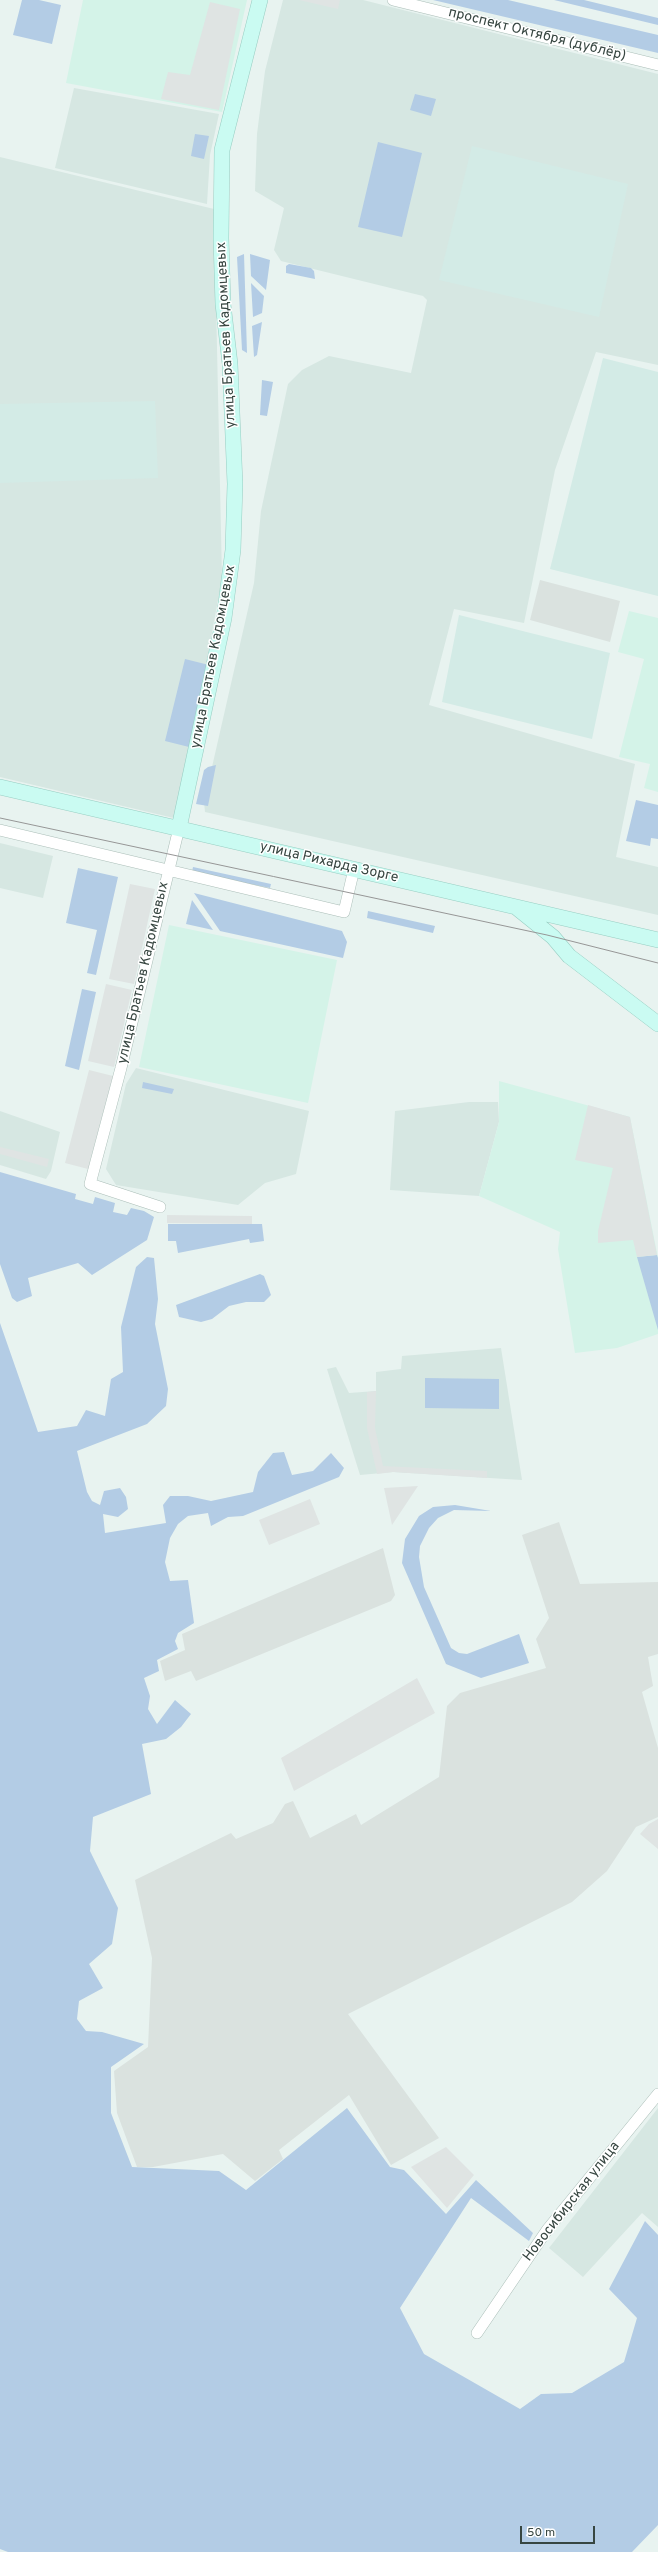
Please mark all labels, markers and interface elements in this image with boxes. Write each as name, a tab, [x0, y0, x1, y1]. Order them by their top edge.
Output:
street label: проспект Октября (дублёр)	[447, 5, 627, 65]
street label: улица Братьев Кадомцевых	[214, 241, 240, 429]
street label: улица Братьев Кадомцевых	[188, 564, 240, 750]
street label: улица Рихарда Зорге	[258, 839, 400, 887]
street label: улица Братьев Кадомцевых	[115, 880, 173, 1066]
street label: Новосибирская улица	[520, 2139, 624, 2265]
scale bar	[522, 2518, 597, 2544]
text: 50 m	[527, 2525, 555, 2541]

